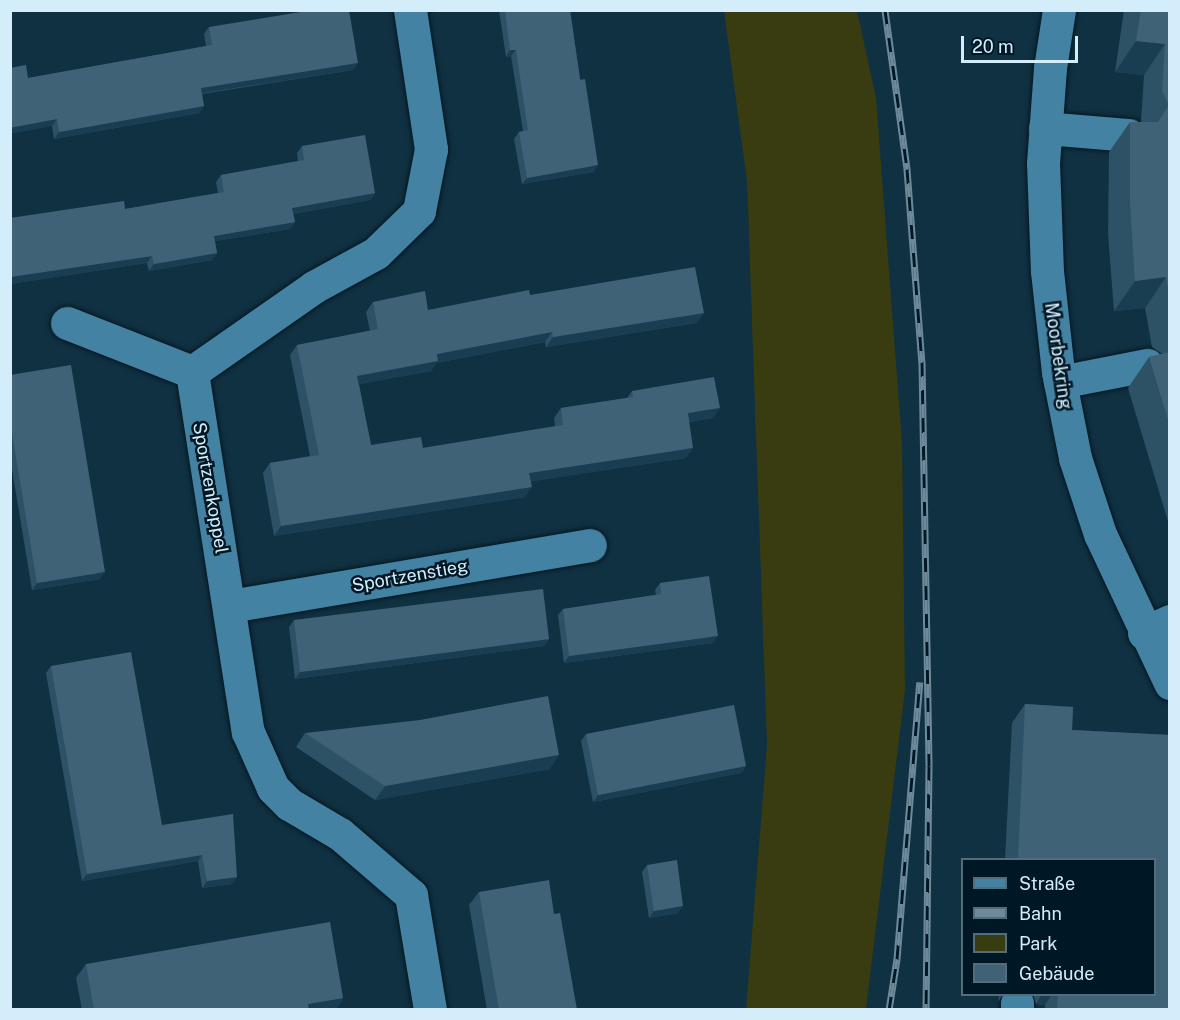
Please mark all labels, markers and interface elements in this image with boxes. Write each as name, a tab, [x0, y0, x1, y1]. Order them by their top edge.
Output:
scale bar	[964, 24, 1081, 62]
text: 20 m	[972, 36, 1014, 57]
street label: Moorbekring	[1040, 301, 1076, 411]
street label: Sportzenkoppel	[188, 421, 232, 555]
street label: Sportzenstieg	[350, 555, 470, 597]
legend	[961, 858, 1156, 996]
text: Straße	[1019, 873, 1075, 894]
text: Bahn	[1019, 903, 1062, 924]
text: Park	[1019, 933, 1057, 954]
text: Gebäude	[1019, 963, 1094, 984]

